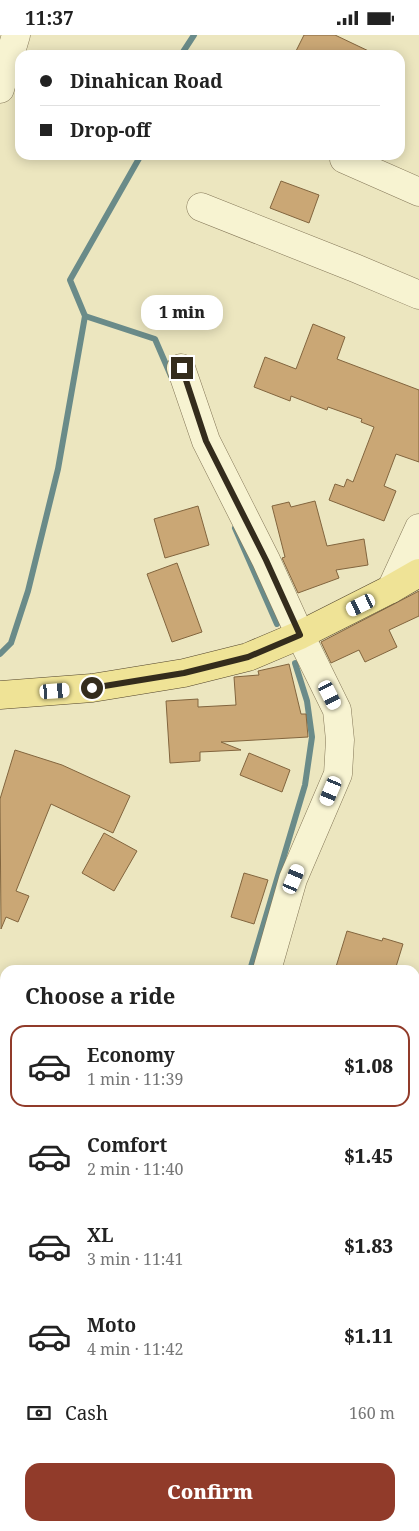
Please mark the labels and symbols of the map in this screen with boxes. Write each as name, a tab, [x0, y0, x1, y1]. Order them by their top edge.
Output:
callout: 1 min	[141, 295, 223, 331]
route end	[171, 357, 193, 379]
car	[344, 592, 377, 618]
route start	[81, 677, 103, 699]
car	[316, 678, 343, 712]
car	[39, 682, 70, 700]
car	[318, 774, 343, 808]
car	[281, 862, 306, 896]

